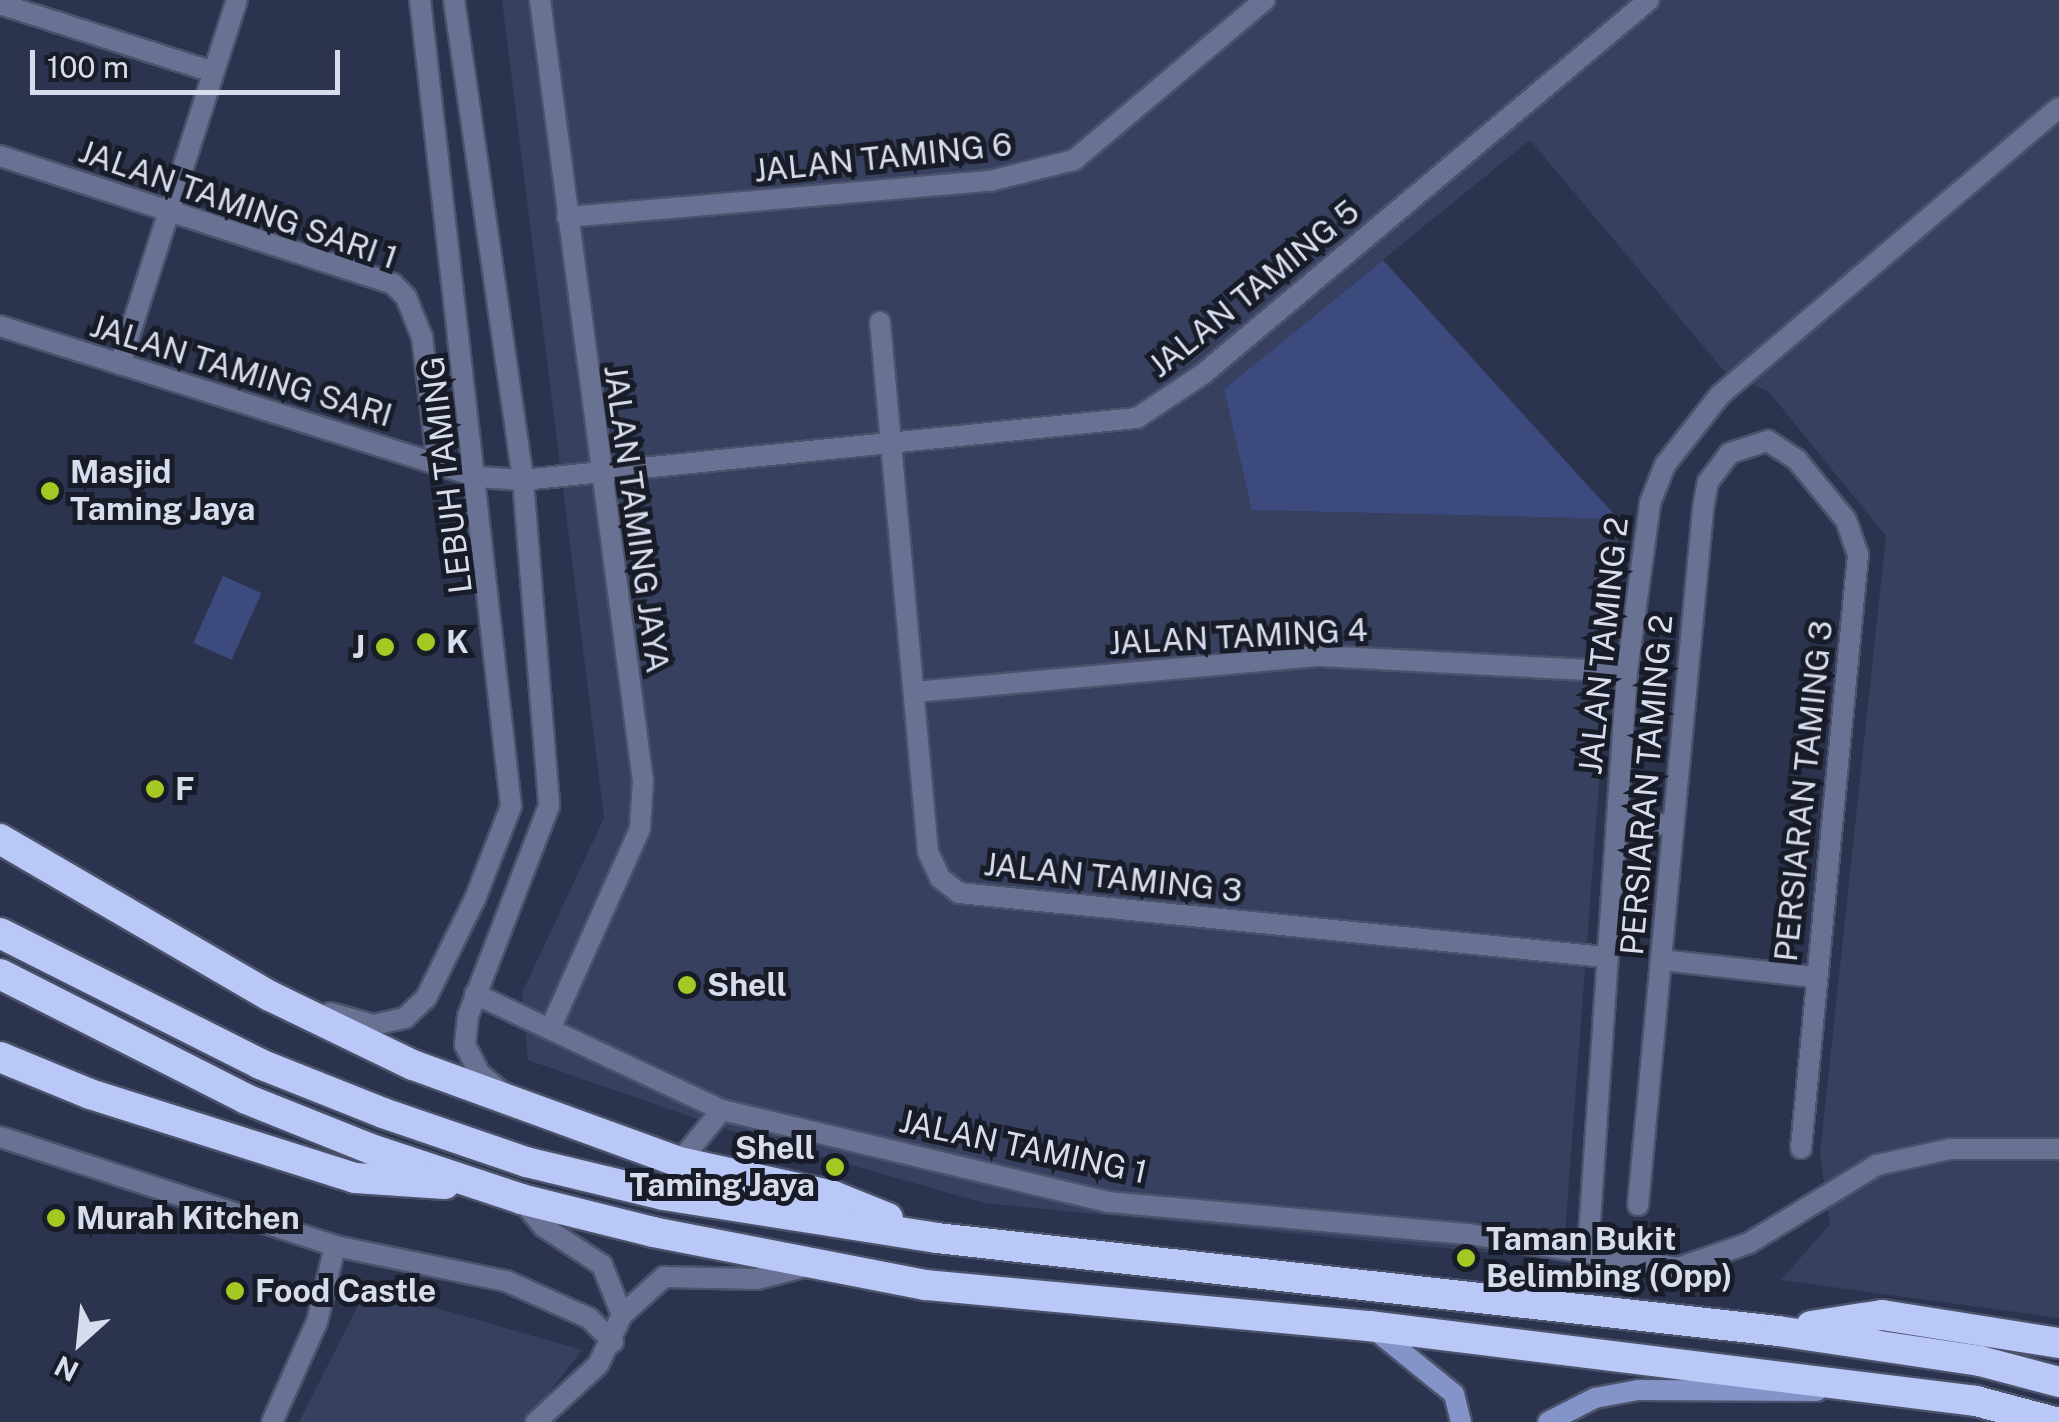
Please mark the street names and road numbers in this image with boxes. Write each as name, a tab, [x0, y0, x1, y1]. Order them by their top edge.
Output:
street label: JALAN TAMING 6	[752, 125, 1014, 191]
street label: JALAN TAMING SARI 1	[74, 132, 402, 278]
street label: JALAN TAMING 5	[1141, 192, 1367, 386]
street label: JALAN TAMING SARI	[85, 307, 397, 435]
street label: LEBUH TAMING	[413, 354, 481, 596]
street label: JALAN TAMING JAYA	[595, 363, 677, 675]
street label: JALAN TAMING 2	[1571, 516, 1637, 776]
street label: JALAN TAMING 4	[1107, 611, 1369, 663]
street label: PERSIARAN TAMING 2	[1613, 613, 1681, 957]
street label: PERSIARAN TAMING 3	[1767, 619, 1841, 963]
street label: JALAN TAMING 3	[982, 845, 1244, 911]
street label: JALAN TAMING 1	[896, 1102, 1150, 1192]

